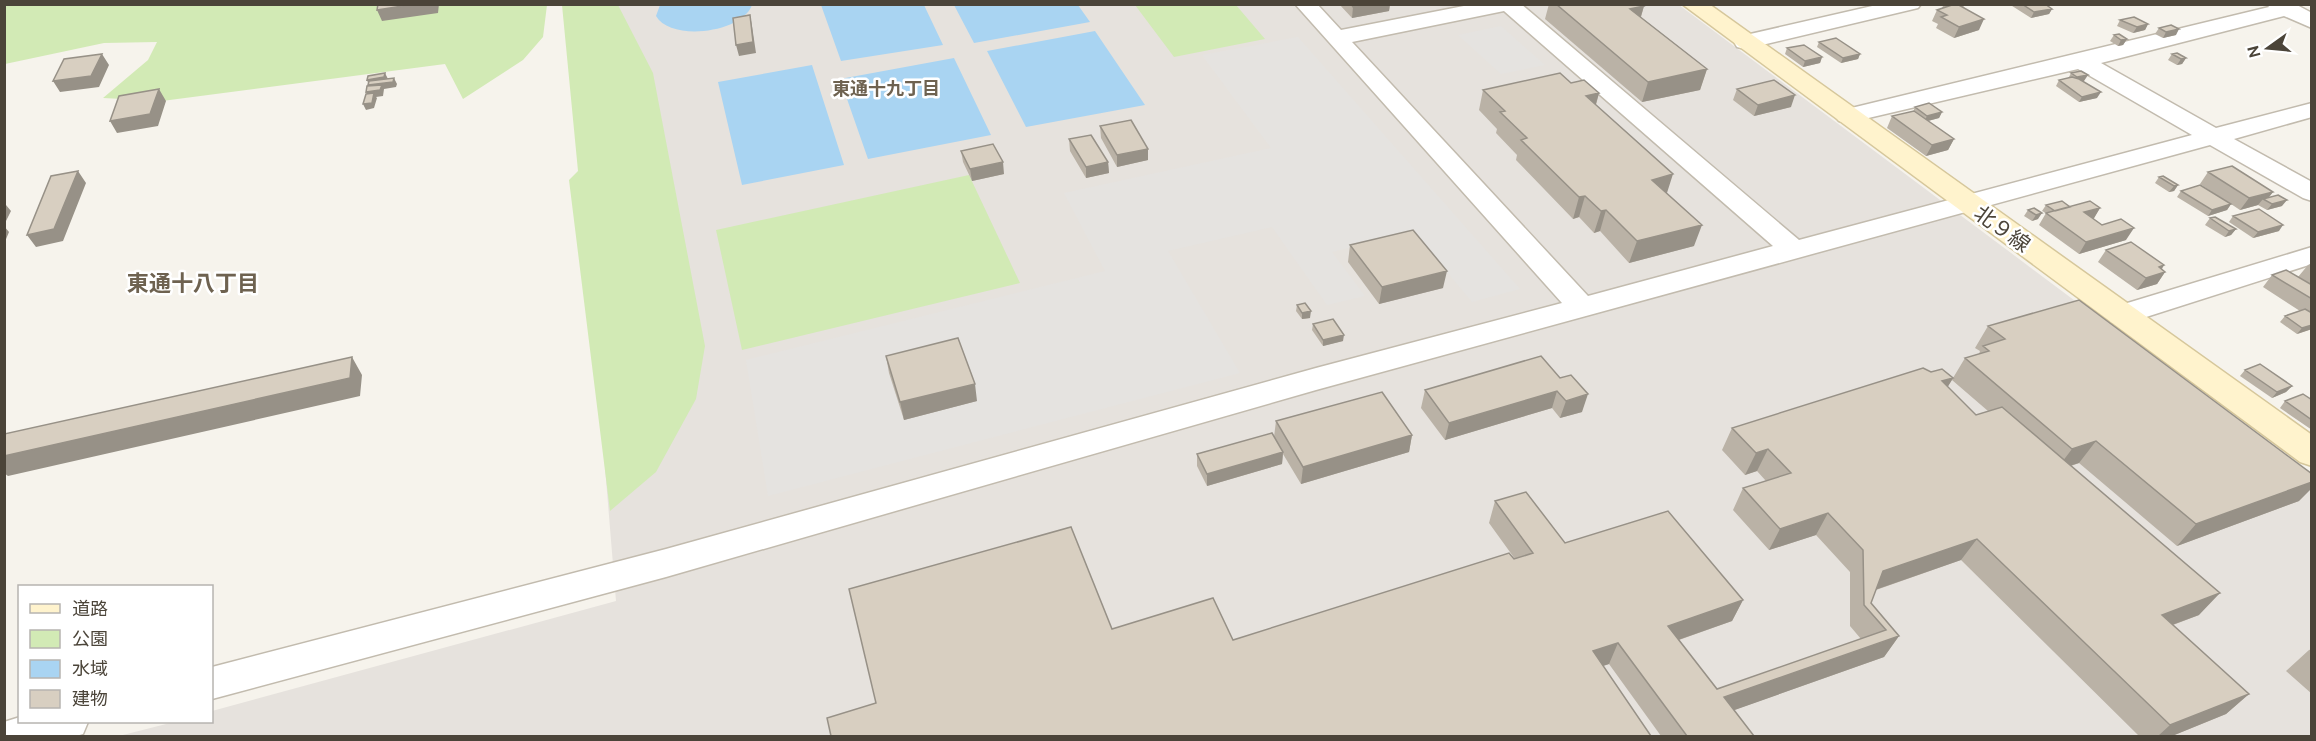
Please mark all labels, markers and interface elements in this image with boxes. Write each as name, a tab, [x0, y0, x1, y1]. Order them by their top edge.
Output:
north arrow	[2238, 18, 2298, 78]
text: N	[2243, 44, 2264, 60]
district label: 東通十九丁目	[832, 78, 940, 98]
street label: 北９線	[1970, 200, 2035, 256]
district label: 東通十八丁目	[127, 270, 259, 295]
legend	[18, 585, 213, 723]
text: 道路	[72, 598, 108, 618]
text: 公園	[72, 628, 108, 648]
text: 水域	[72, 658, 108, 678]
text: 建物	[72, 688, 108, 708]

